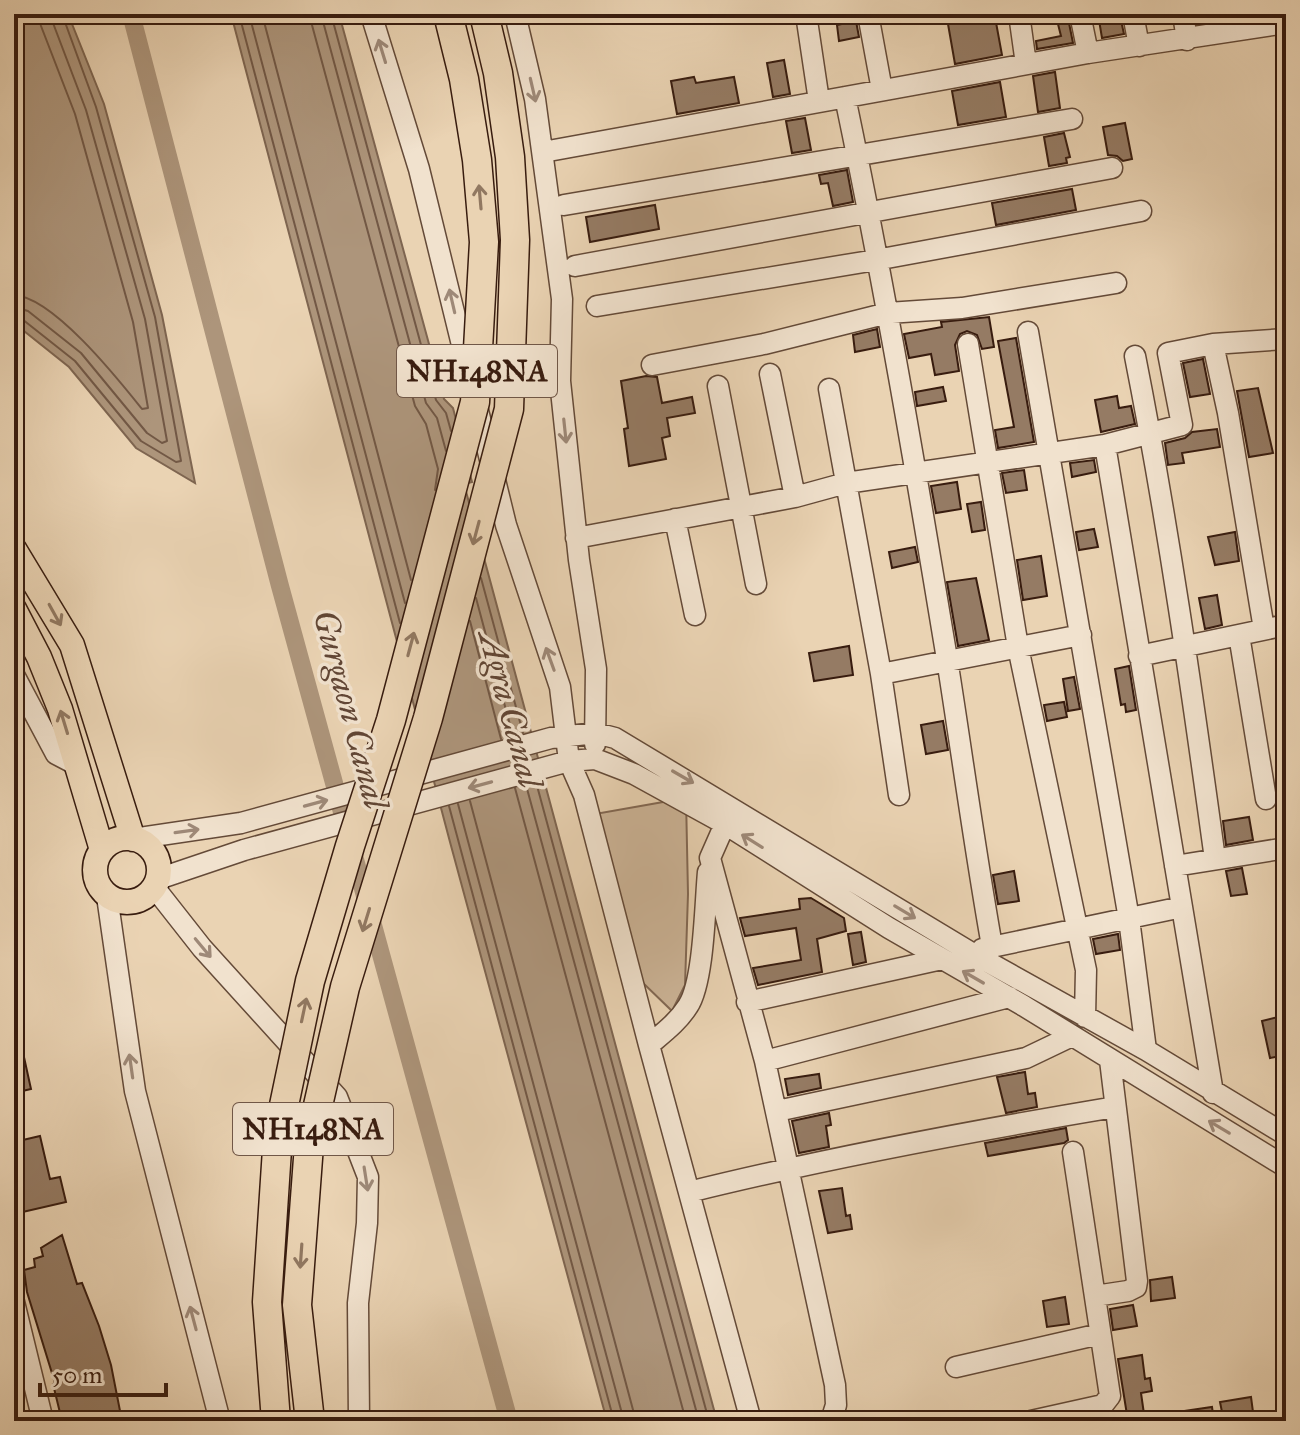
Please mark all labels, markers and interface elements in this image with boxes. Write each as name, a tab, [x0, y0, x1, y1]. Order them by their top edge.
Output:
one-way arrow	[374, 38, 389, 64]
one-way arrow	[526, 76, 541, 102]
one-way arrow	[472, 184, 487, 211]
one-way arrow	[444, 289, 459, 314]
road number: NH148NA	[397, 345, 557, 397]
one-way arrow	[557, 417, 572, 444]
one-way arrow	[468, 520, 483, 545]
one-way arrow	[47, 603, 63, 626]
water label: Gurgaon Canal	[304, 605, 397, 816]
water label: Agra Canal	[469, 624, 552, 795]
one-way arrow	[405, 632, 420, 658]
one-way arrow	[542, 647, 557, 672]
one-way arrow	[56, 709, 71, 735]
one-way arrow	[671, 769, 694, 785]
one-way arrow	[468, 778, 494, 793]
one-way arrow	[303, 795, 329, 810]
one-way arrow	[174, 823, 199, 838]
one-way arrow	[741, 832, 764, 848]
one-way arrow	[893, 904, 916, 920]
one-way arrow	[358, 906, 373, 932]
one-way arrow	[194, 937, 212, 958]
one-way arrow	[962, 969, 985, 985]
one-way arrow	[297, 998, 312, 1024]
one-way arrow	[123, 1054, 138, 1079]
road number: NH148NA	[233, 1103, 393, 1155]
one-way arrow	[1208, 1119, 1231, 1135]
one-way arrow	[359, 1166, 374, 1192]
one-way arrow	[293, 1242, 308, 1269]
one-way arrow	[185, 1306, 200, 1332]
scale bar	[40, 1347, 166, 1397]
text: 50 m	[52, 1360, 102, 1390]

